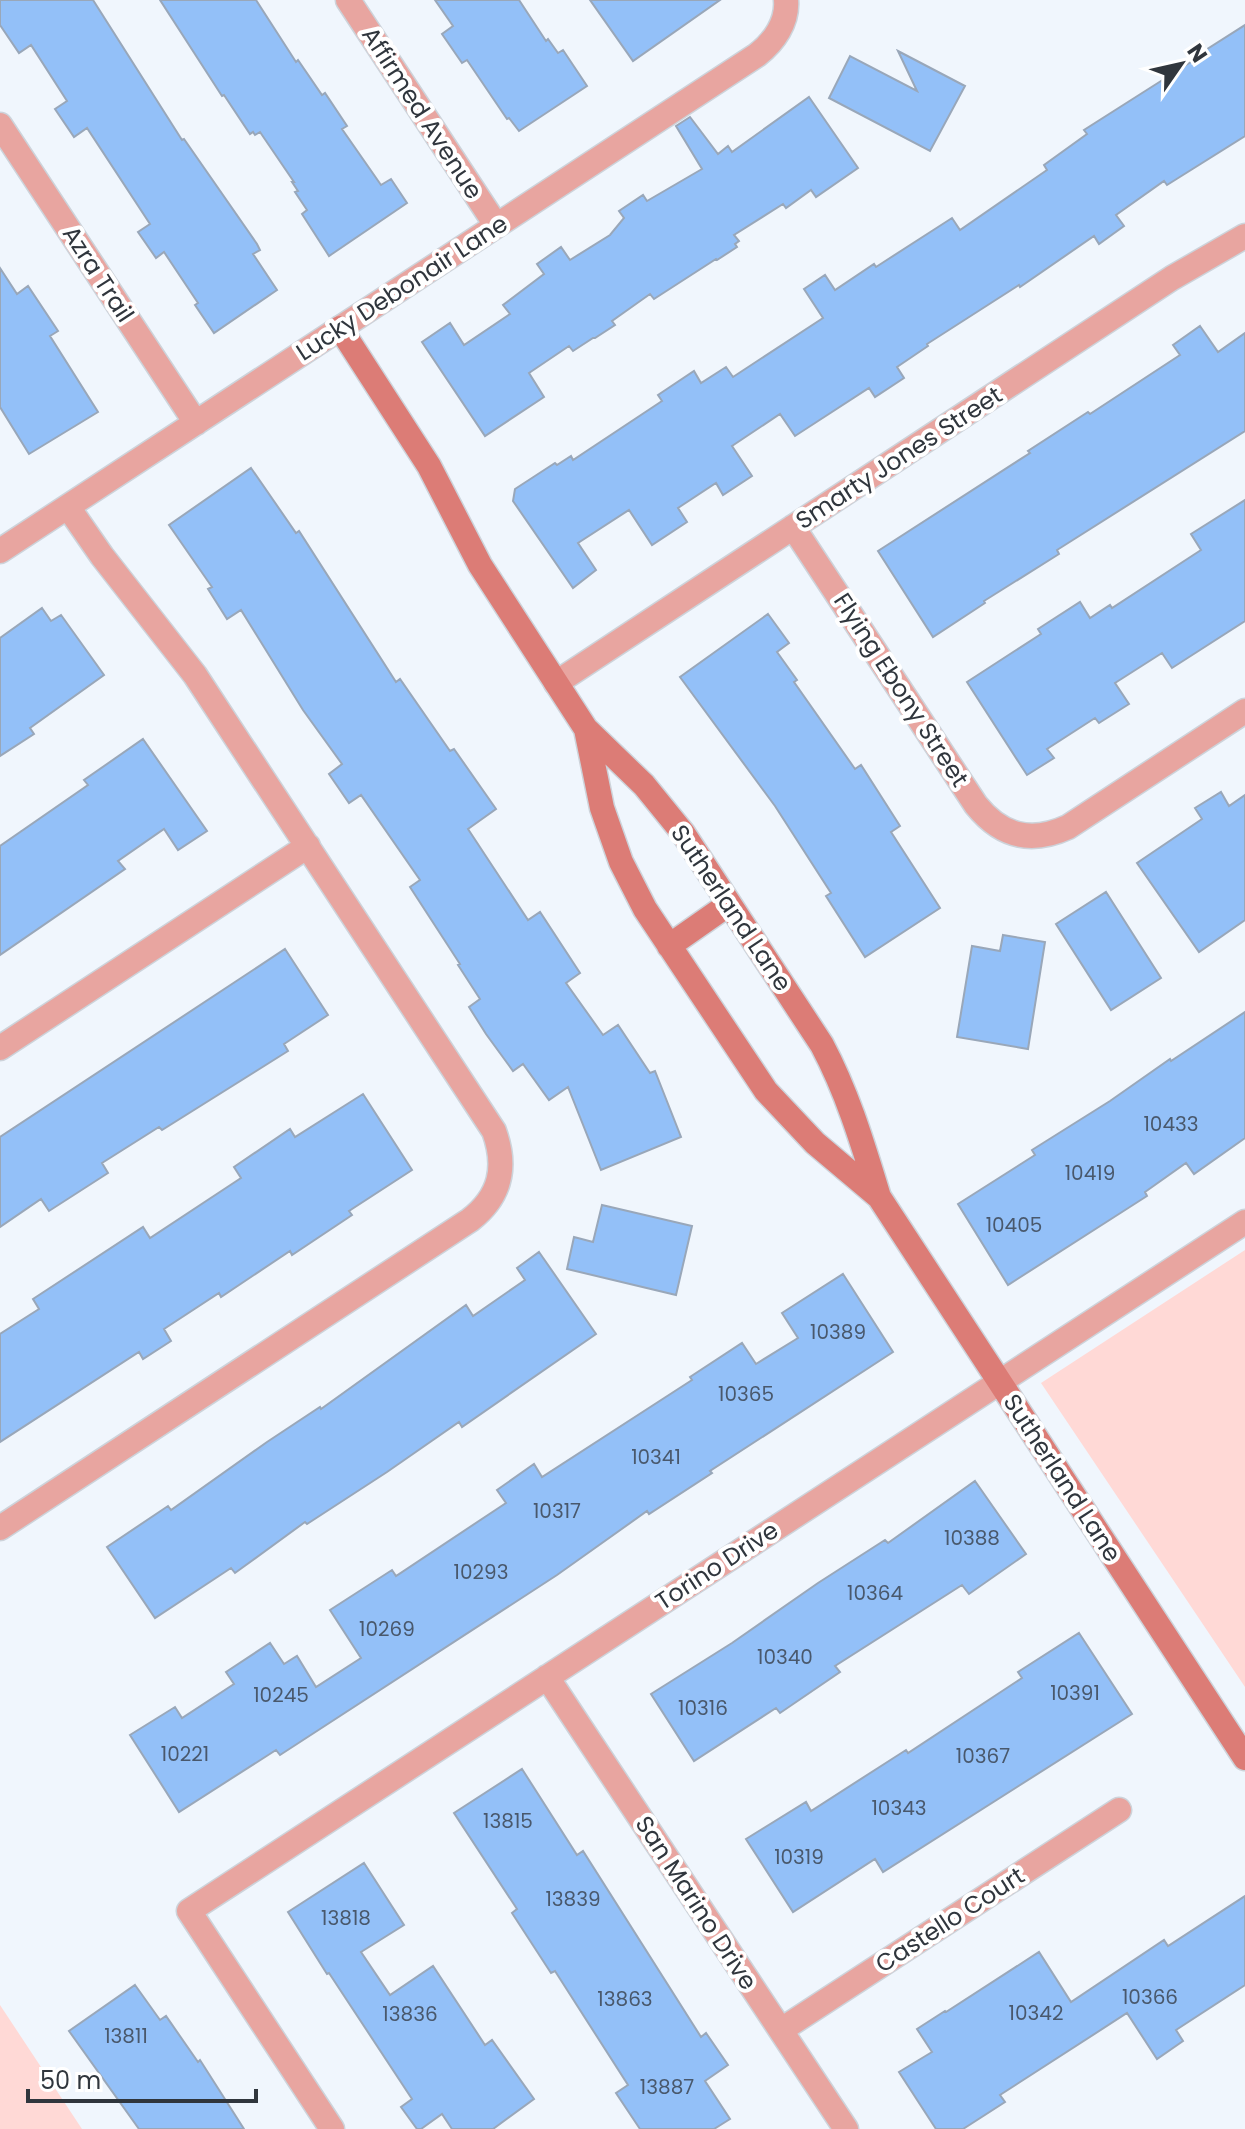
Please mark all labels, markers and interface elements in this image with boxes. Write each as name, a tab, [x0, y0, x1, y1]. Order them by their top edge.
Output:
street label: Affirmed Avenue	[354, 20, 491, 205]
north arrow	[1141, 24, 1221, 104]
text: N	[1180, 38, 1215, 69]
street label: Lucky Debonair Lane	[290, 207, 514, 368]
street label: Azra Trail	[55, 219, 142, 328]
street label: Smarty Jones Street	[789, 378, 1008, 537]
street label: Flying Ebony Street	[826, 586, 976, 793]
street label: Sutherland Lane	[663, 818, 799, 997]
house number: 10433	[1143, 1110, 1199, 1138]
house number: 10419	[1065, 1159, 1115, 1187]
house number: 10405	[986, 1211, 1042, 1239]
house number: 10389	[810, 1318, 866, 1346]
house number: 10365	[718, 1380, 774, 1408]
street label: Sutherland Lane	[996, 1387, 1129, 1568]
house number: 10341	[631, 1443, 681, 1471]
house number: 10317	[533, 1497, 581, 1525]
street label: Torino Drive	[649, 1513, 785, 1618]
house number: 10388	[944, 1524, 1000, 1552]
house number: 10293	[454, 1558, 508, 1586]
house number: 10364	[847, 1579, 903, 1607]
house number: 10269	[359, 1615, 415, 1643]
house number: 10340	[757, 1643, 813, 1671]
house number: 10391	[1050, 1679, 1100, 1707]
house number: 10245	[253, 1681, 309, 1709]
house number: 10316	[678, 1694, 728, 1722]
house number: 10221	[161, 1740, 209, 1768]
house number: 10367	[956, 1742, 1010, 1770]
house number: 10343	[871, 1794, 927, 1822]
house number: 13815	[483, 1807, 533, 1835]
street label: San Marino Drive	[628, 1809, 765, 1996]
house number: 10319	[774, 1843, 824, 1871]
street label: Castello Court	[869, 1859, 1031, 1980]
house number: 13839	[545, 1885, 601, 1913]
house number: 13818	[321, 1904, 371, 1932]
house number: 10366	[1122, 1983, 1178, 2011]
house number: 13863	[597, 1985, 653, 2013]
house number: 10342	[1009, 1999, 1063, 2027]
house number: 13836	[382, 2000, 438, 2028]
house number: 13811	[104, 2022, 148, 2050]
scale bar	[28, 2053, 256, 2103]
text: 50 m	[40, 2064, 101, 2097]
house number: 13887	[640, 2073, 694, 2101]

